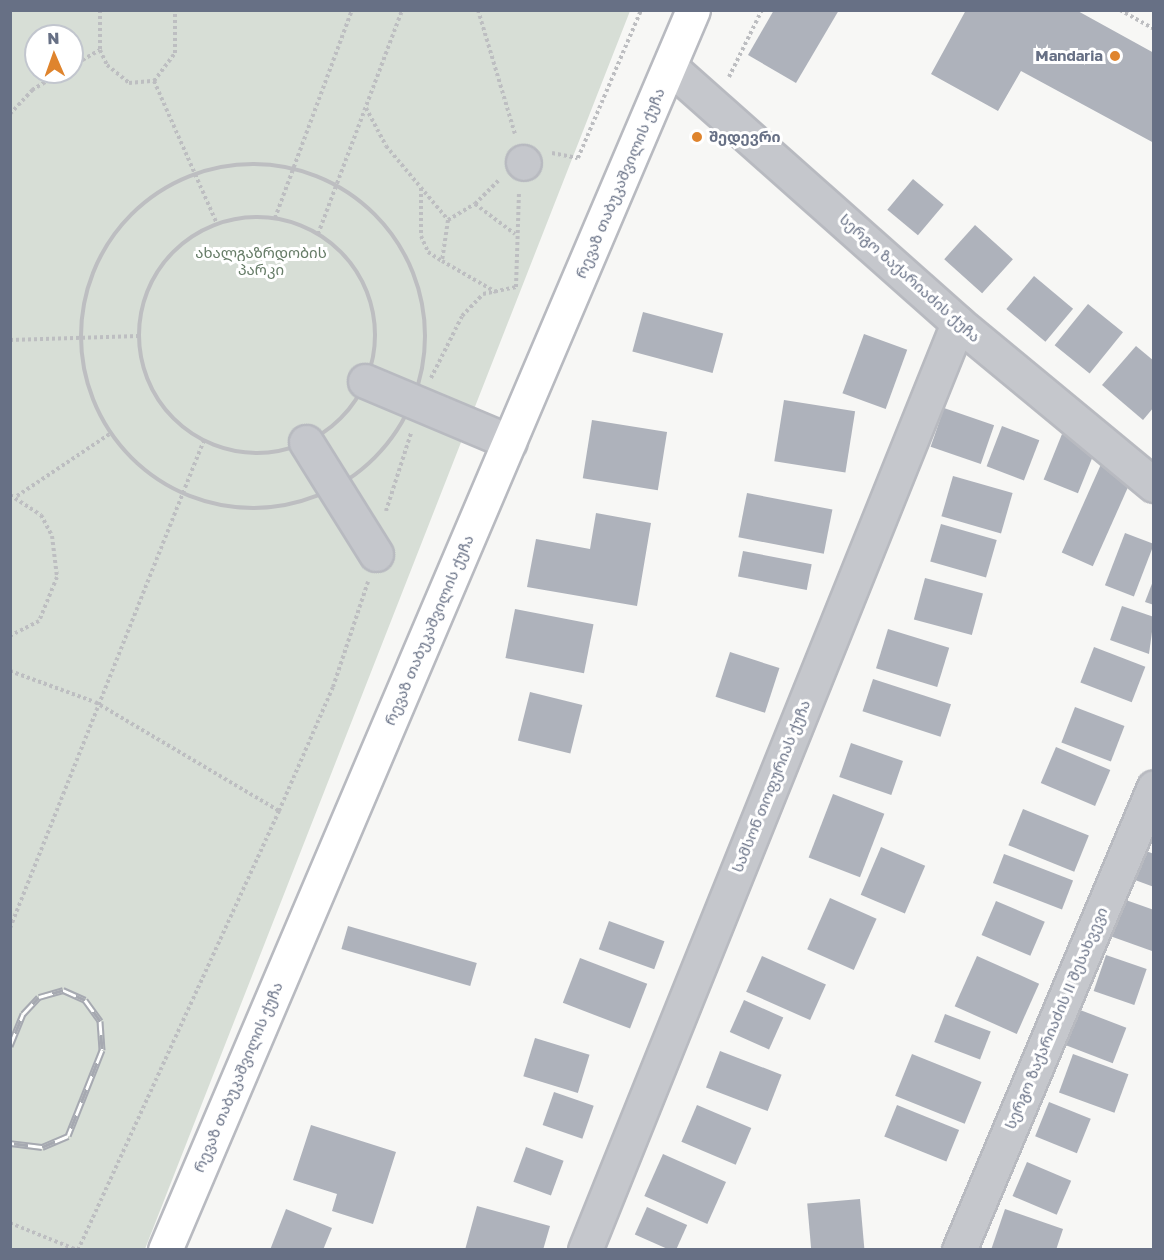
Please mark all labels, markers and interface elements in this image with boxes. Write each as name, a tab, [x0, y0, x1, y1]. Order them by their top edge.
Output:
north arrow	[24, 24, 84, 84]
text: N	[47, 28, 60, 48]
place label: Mandaria	[1035, 47, 1103, 65]
marker: Mandaria	[1108, 49, 1122, 63]
street label: რევაზ თაბუკაშვილის ქუჩა	[572, 85, 668, 281]
place label: შედევრი	[709, 128, 781, 146]
marker: შედევრი	[690, 130, 704, 144]
street label: სერგო ზაქარიაძის ქუჩა	[836, 210, 984, 346]
park label: ახალგაზრდობის პარკი	[195, 243, 327, 278]
street label: რევაზ თაბუკაშვილის ქუჩა	[381, 532, 477, 728]
street label: სამსონ თოფურიას ქუჩა	[728, 697, 814, 875]
street label: სერგო ზაქარიაძის II შესახვევი	[1001, 904, 1111, 1132]
street label: რევაზ თაბუკაშვილის ქუჩა	[190, 979, 286, 1175]

